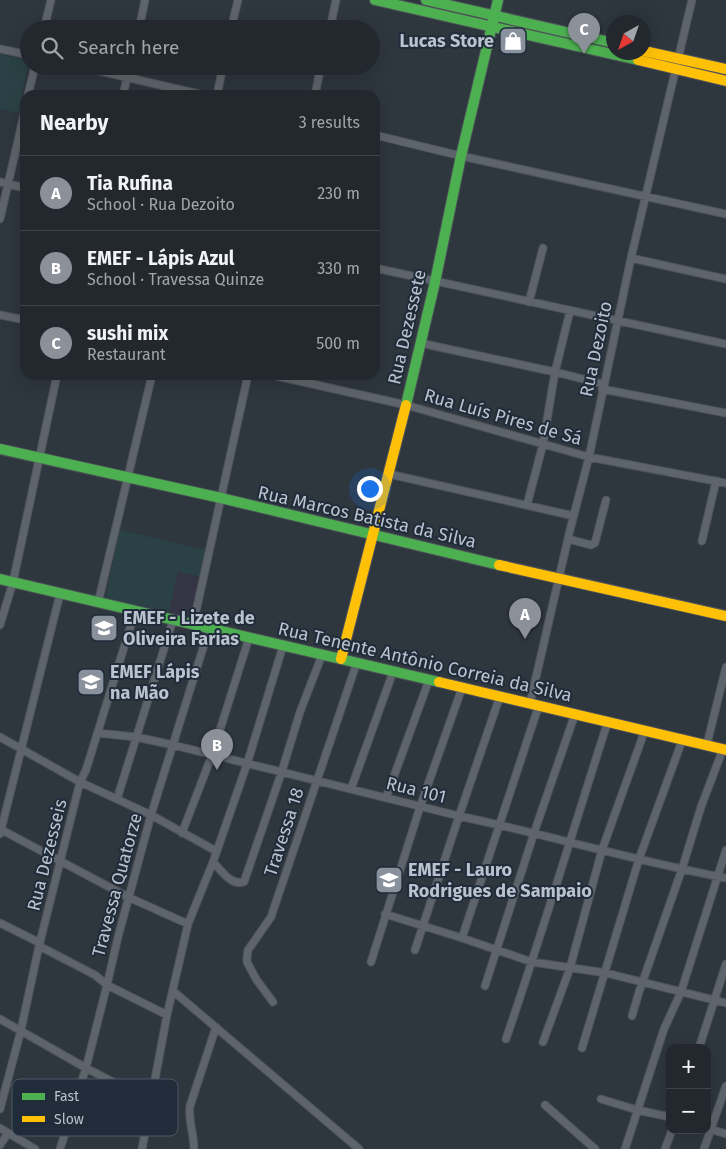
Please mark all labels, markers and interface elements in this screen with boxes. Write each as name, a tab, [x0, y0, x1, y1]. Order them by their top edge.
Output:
pin: C	[568, 13, 600, 54]
north arrow	[606, 15, 651, 60]
search box	[20, 20, 380, 75]
shop icon: Lucas Store	[498, 26, 528, 56]
place label: Lucas Store	[400, 30, 494, 52]
icon: search	[38, 34, 66, 62]
text: Search here	[78, 36, 179, 59]
text: Nearby	[40, 110, 108, 136]
text: 3 results	[299, 113, 360, 132]
text: Tia Rufina	[87, 172, 173, 195]
text: A	[51, 184, 61, 203]
text: 230 m	[317, 184, 360, 203]
text: School · Rua Dezoito	[87, 195, 235, 214]
text: EMEF - Lápis Azul	[87, 247, 235, 270]
text: B	[51, 259, 61, 278]
text: 330 m	[317, 259, 360, 278]
street label: Rua Dezessete	[383, 267, 431, 387]
text: School · Travessa Quinze	[87, 270, 264, 289]
street label: Rua Dezoito	[575, 299, 617, 399]
text: sushi mix	[87, 322, 168, 345]
text: C	[51, 334, 61, 353]
text: 500 m	[316, 334, 360, 353]
text: Restaurant	[87, 345, 166, 364]
street label: Rua Luís Pires de Sá	[422, 384, 584, 450]
your location	[357, 476, 383, 502]
street label: Rua Marcos Batista da Silva	[256, 481, 478, 553]
pin: A	[509, 598, 541, 639]
place label: EMEF - Lizete de Oliveira Farias	[123, 607, 255, 650]
school or university icon: EMEF - Lizete de Oliveira Farias	[89, 613, 119, 643]
street label: Rua Tenente Antônio Correia da Silva	[276, 617, 574, 707]
place label: EMEF Lápis na Mão	[110, 661, 200, 704]
school or university icon: EMEF Lápis na Mão	[76, 667, 106, 697]
pin: B	[201, 729, 233, 770]
street label: Rua 101	[384, 772, 448, 808]
street label: Travessa 18	[259, 785, 309, 879]
street label: Rua Dezesseis	[22, 797, 72, 913]
street label: Travessa Quatorze	[87, 811, 147, 959]
place label: EMEF - Lauro Rodrigues de Sampaio	[408, 859, 592, 902]
school or university icon: EMEF - Lauro Rodrigues de Sampaio	[374, 865, 404, 895]
map controls	[666, 1044, 711, 1134]
button: +	[666, 1044, 711, 1089]
legend	[12, 1079, 178, 1136]
text: Fast	[54, 1088, 80, 1105]
button: −	[666, 1089, 711, 1134]
text: Slow	[54, 1111, 84, 1128]

